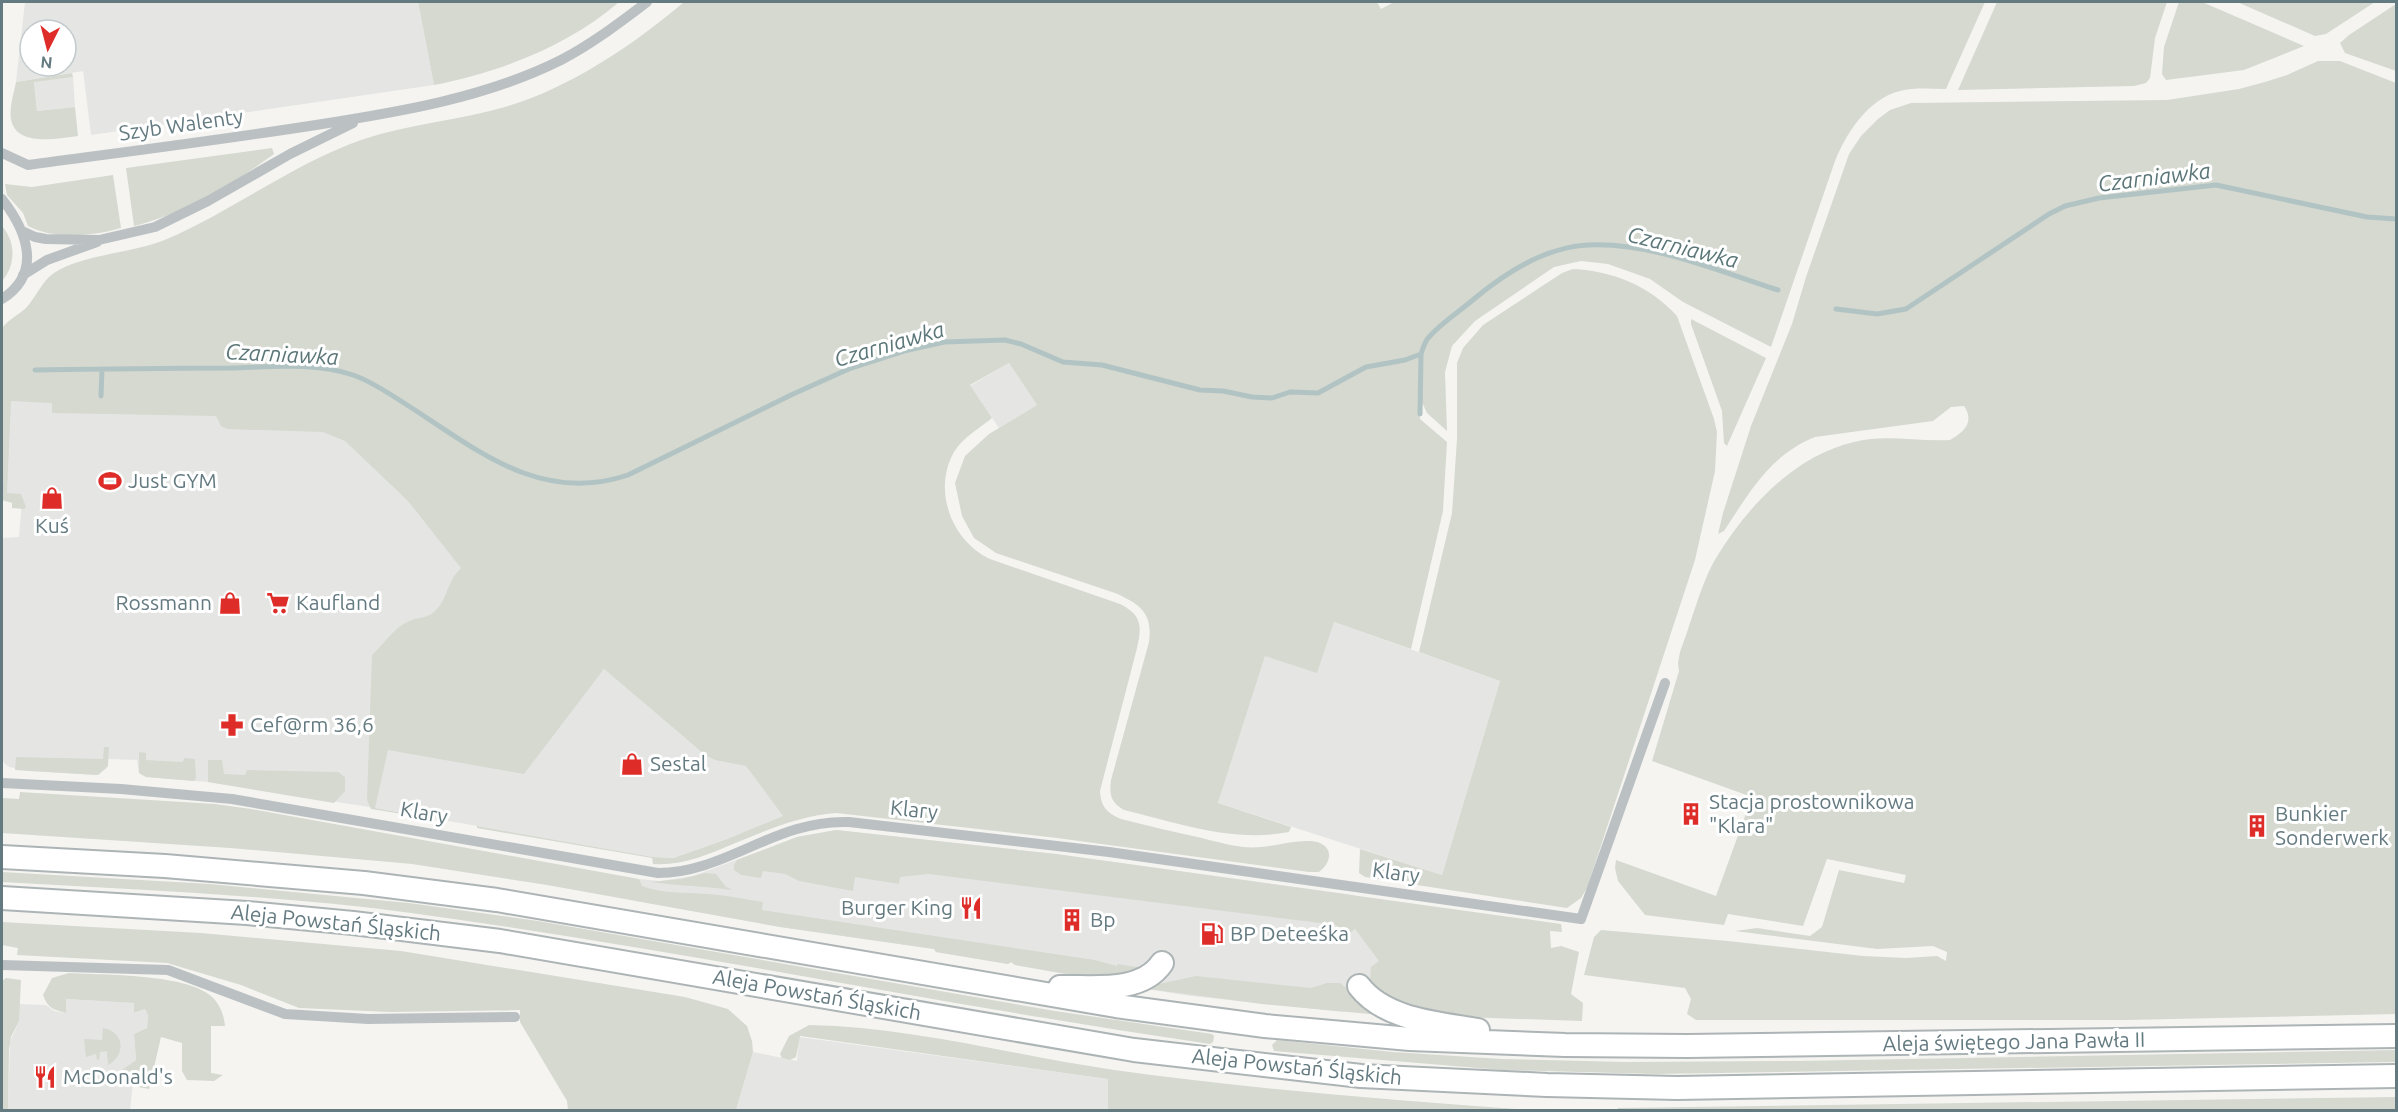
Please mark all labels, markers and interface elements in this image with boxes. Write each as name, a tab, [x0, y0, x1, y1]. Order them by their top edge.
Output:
north arrow	[18, 18, 78, 78]
text: N	[40, 53, 53, 72]
street label: Szyb Walenty	[117, 103, 245, 145]
water label: Czarniawka	[2096, 157, 2212, 196]
water label: Czarniawka	[1625, 221, 1741, 272]
water label: Czarniawka	[831, 316, 947, 371]
water label: Czarniawka	[225, 338, 339, 369]
sports icon: Just GYM	[97, 468, 123, 494]
place label: Just GYM	[128, 468, 217, 492]
shop icon: Kuś	[39, 485, 65, 511]
place label: Kuś	[35, 513, 69, 537]
place label: Rossmann	[116, 590, 212, 614]
shop icon: Rossmann	[217, 590, 243, 616]
supermarket icon: Kaufland	[265, 590, 291, 616]
place label: Kaufland	[296, 590, 380, 614]
pharmacy icon: Cef@rm 36,6	[219, 712, 245, 738]
place label: Cef@rm 36,6	[250, 712, 374, 736]
shop icon: Sestal	[619, 751, 645, 777]
place label: Sestal	[650, 751, 706, 775]
place label: Stacja prostownikowa "Klara"	[1709, 789, 1914, 837]
street label: Klary	[889, 795, 939, 823]
street label: Klary	[399, 796, 450, 828]
building icon: Stacja prostownikowa "Klara"	[1678, 801, 1704, 827]
place label: Bunkier Sonderwerk	[2275, 801, 2389, 849]
building icon: Bunkier Sonderwerk	[2244, 813, 2270, 839]
street label: Klary	[1371, 857, 1421, 887]
place label: Burger King	[841, 895, 953, 919]
restaurant icon: Burger King	[958, 895, 984, 921]
street label: Aleja Powstań Śląskich	[230, 899, 442, 945]
building icon: Bp	[1059, 907, 1085, 933]
place label: Bp	[1090, 907, 1116, 931]
fuel station icon: BP Deteeśka	[1199, 921, 1225, 947]
place label: BP Deteeśka	[1230, 921, 1349, 945]
street label: Aleja Powstań Śląskich	[711, 964, 923, 1024]
street label: Aleja świętego Jana Pawła II	[1882, 1027, 2146, 1055]
street label: Aleja Powstań Śląskich	[1191, 1043, 1403, 1089]
restaurant icon: McDonald's	[32, 1064, 58, 1090]
place label: McDonald's	[63, 1064, 173, 1088]

